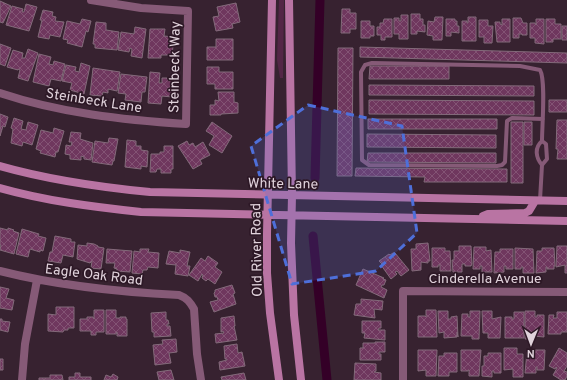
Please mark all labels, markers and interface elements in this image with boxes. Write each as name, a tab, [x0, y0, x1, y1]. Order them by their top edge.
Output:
street label: Steinbeck Way	[166, 21, 185, 113]
street label: Steinbeck Lane	[45, 86, 143, 117]
street label: White Lane	[248, 175, 318, 194]
street label: Old River Road	[248, 203, 267, 297]
street label: Eagle Oak Road	[44, 261, 144, 290]
street label: Cinderella Avenue	[428, 271, 542, 288]
north arrow	[511, 324, 551, 364]
text: N	[527, 346, 535, 360]

